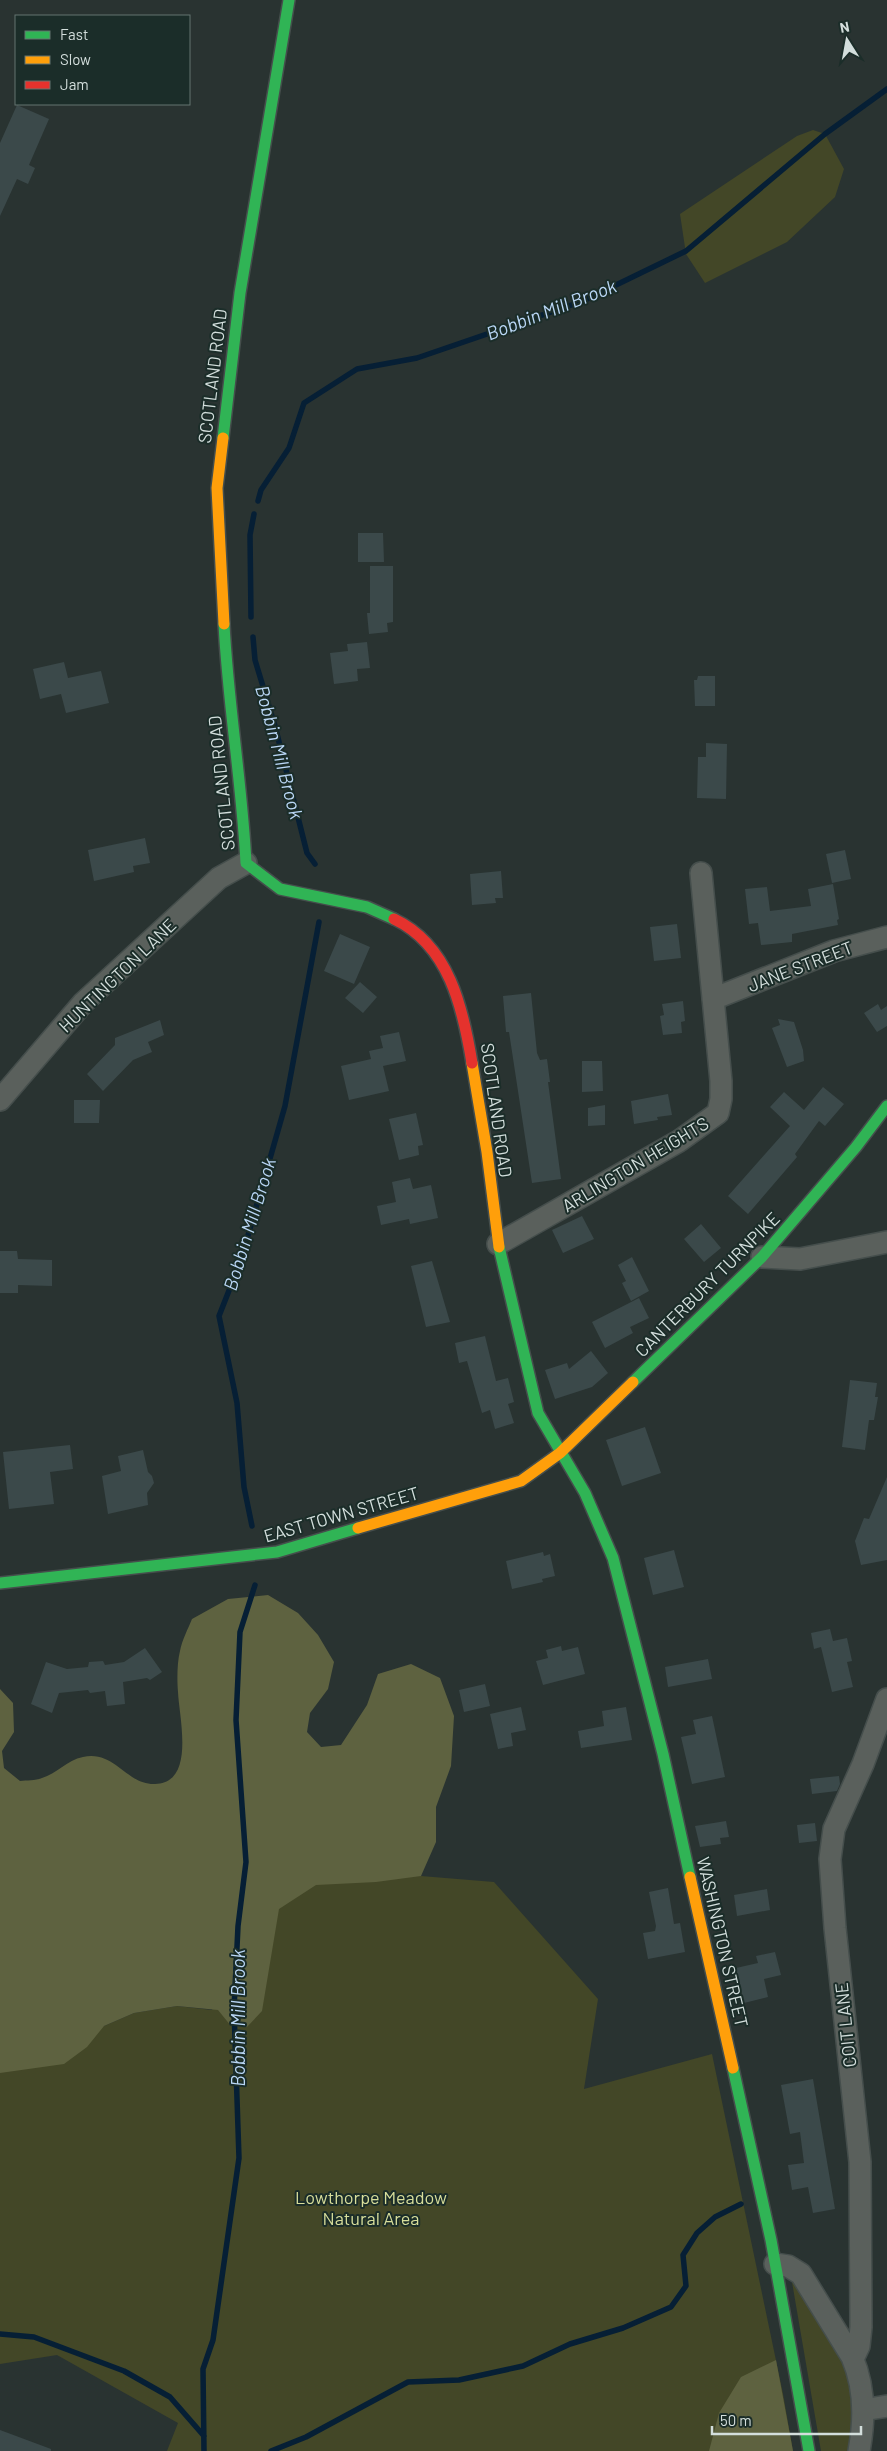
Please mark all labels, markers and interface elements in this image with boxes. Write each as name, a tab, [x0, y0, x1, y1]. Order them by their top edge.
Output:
legend	[15, 15, 190, 105]
north arrow	[822, 15, 872, 65]
text: N	[838, 18, 851, 36]
text: Fast	[60, 25, 88, 43]
text: Slow	[60, 50, 91, 68]
text: Jam	[60, 75, 89, 93]
water label: Bobbin Mill Brook	[483, 273, 620, 344]
street label: SCOTLAND ROAD	[193, 307, 231, 445]
water label: Bobbin Mill Brook	[251, 683, 309, 822]
street label: SCOTLAND ROAD	[203, 714, 239, 852]
street label: HUNTINGTON LANE	[54, 913, 180, 1037]
street label: JANE STREET	[744, 936, 856, 996]
street label: SCOTLAND ROAD	[477, 1041, 517, 1179]
street label: ARLINGTON HEIGHTS	[558, 1112, 712, 1216]
water label: Bobbin Mill Brook	[218, 1154, 280, 1293]
street label: CANTERBURY TURNPIKE	[630, 1207, 784, 1361]
street label: EAST TOWN STREET	[261, 1481, 421, 1547]
street label: WASHINGTON STREET	[693, 1855, 753, 2029]
water label: Bobbin Mill Brook	[226, 1948, 249, 2087]
street label: COIT LANE	[830, 1981, 860, 2069]
park label: Lowthorpe Meadow Natural Area	[295, 2186, 447, 2229]
scale bar	[712, 2404, 861, 2436]
text: 50 m	[720, 2411, 752, 2429]

